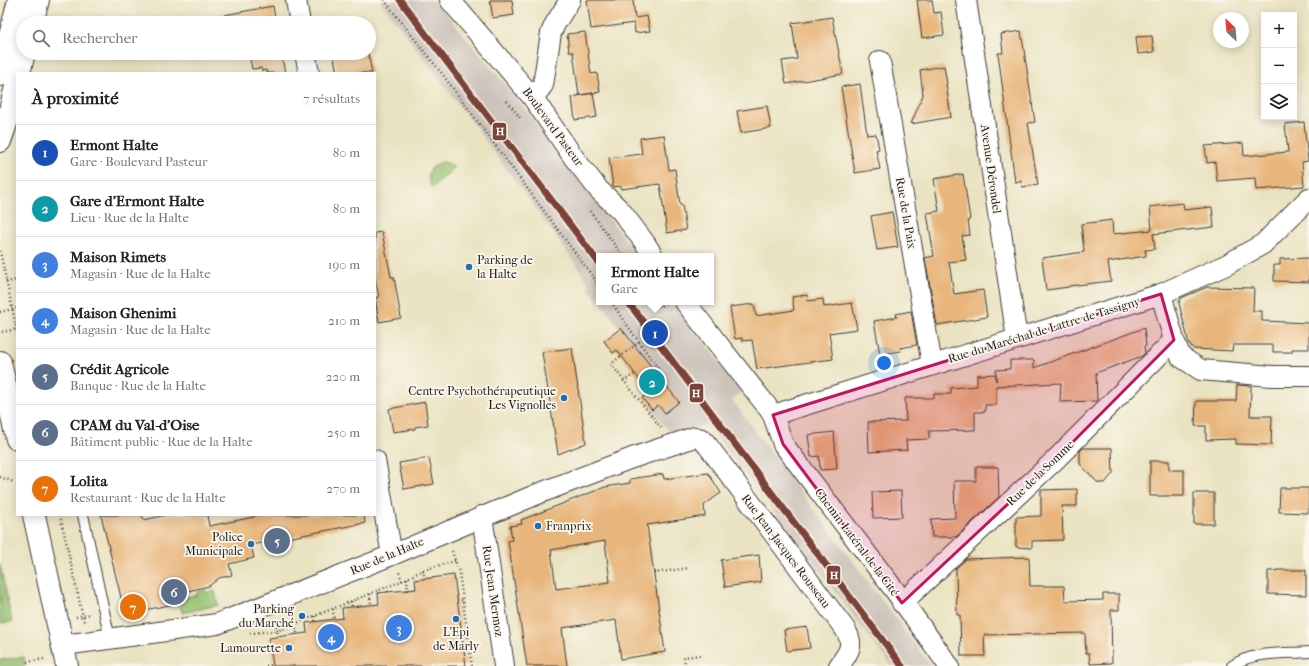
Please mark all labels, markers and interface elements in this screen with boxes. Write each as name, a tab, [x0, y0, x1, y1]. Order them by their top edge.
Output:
north arrow	[1213, 12, 1249, 48]
map controls	[1261, 12, 1297, 120]
button: +	[1261, 12, 1297, 48]
search box	[16, 16, 376, 60]
icon: search	[30, 27, 52, 49]
text: Rechercher	[62, 29, 137, 47]
button: −	[1261, 48, 1297, 84]
button: layers	[1261, 84, 1297, 120]
street label: Boulevard Pasteur	[520, 85, 587, 170]
text: À proximité	[32, 88, 119, 108]
text: 7 résultats	[303, 91, 360, 106]
line badge: H	[492, 122, 507, 141]
street label: Avenue Dérondel	[978, 122, 1004, 215]
text: H	[496, 125, 505, 138]
text: Ermont Halte	[70, 136, 158, 154]
text: 1	[43, 145, 47, 160]
text: 80 m	[333, 145, 360, 160]
text: Gare · Boulevard Pasteur	[70, 154, 207, 169]
street label: Rue de la Paix	[893, 176, 919, 251]
text: Gare d'Ermont Halte	[70, 192, 204, 210]
text: 2	[42, 201, 48, 216]
text: 80 m	[333, 201, 360, 216]
text: Lieu · Rue de la Halte	[70, 210, 189, 225]
text: Maison Rimets	[70, 248, 166, 266]
place label: Parking de la Halte	[476, 253, 533, 281]
popup	[596, 253, 714, 305]
text: 3	[42, 257, 48, 272]
text: 190 m	[328, 257, 360, 272]
marker: Parking de la Halte	[464, 262, 474, 272]
text: Ermont Halte	[611, 263, 699, 281]
text: Magasin · Rue de la Halte	[70, 266, 211, 281]
text: Gare	[611, 281, 638, 296]
street label: Rue du Maréchal de Lattre de Tassigny	[946, 294, 1142, 366]
text: Maison Ghenimi	[70, 304, 177, 322]
text: 4	[41, 313, 49, 328]
text: 210 m	[328, 313, 360, 328]
pin: 1	[642, 318, 668, 348]
text: Magasin · Rue de la Halte	[70, 322, 211, 337]
your location	[874, 353, 894, 373]
text: Crédit Agricole	[70, 360, 169, 378]
pin: 2	[639, 367, 665, 397]
text: 5	[42, 369, 48, 384]
text: 220 m	[326, 369, 360, 384]
text: Banque · Rue de la Halte	[70, 378, 206, 393]
line badge: H	[689, 383, 704, 403]
place label: Centre Psychothérapeutique Les Vignolles	[408, 384, 557, 412]
text: H	[692, 387, 701, 400]
marker: Centre Psychothérapeutique Les Vignolles	[559, 393, 569, 403]
text: CPAM du Val-d'Oise	[70, 416, 200, 434]
text: 6	[41, 425, 49, 440]
text: 250 m	[327, 425, 360, 440]
text: Bâtiment public · Rue de la Halte	[70, 434, 253, 449]
street label: Rue de la Somme	[1003, 437, 1077, 509]
text: Lolita	[70, 472, 107, 490]
text: 7	[42, 481, 48, 496]
text: 270 m	[326, 481, 360, 496]
street label: Chemin Latéral de la Cité	[812, 485, 902, 599]
text: Restaurant · Rue de la Halte	[70, 490, 226, 505]
street label: Rue Jean-Jacques Rousseau	[739, 491, 834, 611]
place label: Franprix	[546, 519, 592, 533]
marker: Franprix	[533, 521, 543, 531]
pin: 5	[264, 526, 290, 556]
place label: Police Municipale	[185, 530, 243, 558]
street label: Rue de la Halte	[348, 534, 426, 578]
marker: Police Municipale	[246, 539, 256, 549]
street label: Rue Jean Mermoz	[480, 544, 506, 638]
line badge: H	[826, 565, 841, 585]
text: H	[830, 569, 839, 582]
pin: 6	[161, 577, 187, 607]
pin: 7	[120, 592, 146, 622]
place label: Parking du Marché	[239, 602, 295, 630]
marker: Parking du Marché	[297, 611, 307, 621]
pin: 3	[386, 613, 412, 643]
marker: L'Epi de Marly	[451, 614, 461, 624]
pin: 4	[318, 622, 344, 652]
place label: L'Epi de Marly	[433, 625, 480, 653]
place label: Lamourette	[220, 641, 281, 655]
marker: Lamourette	[284, 643, 294, 653]

